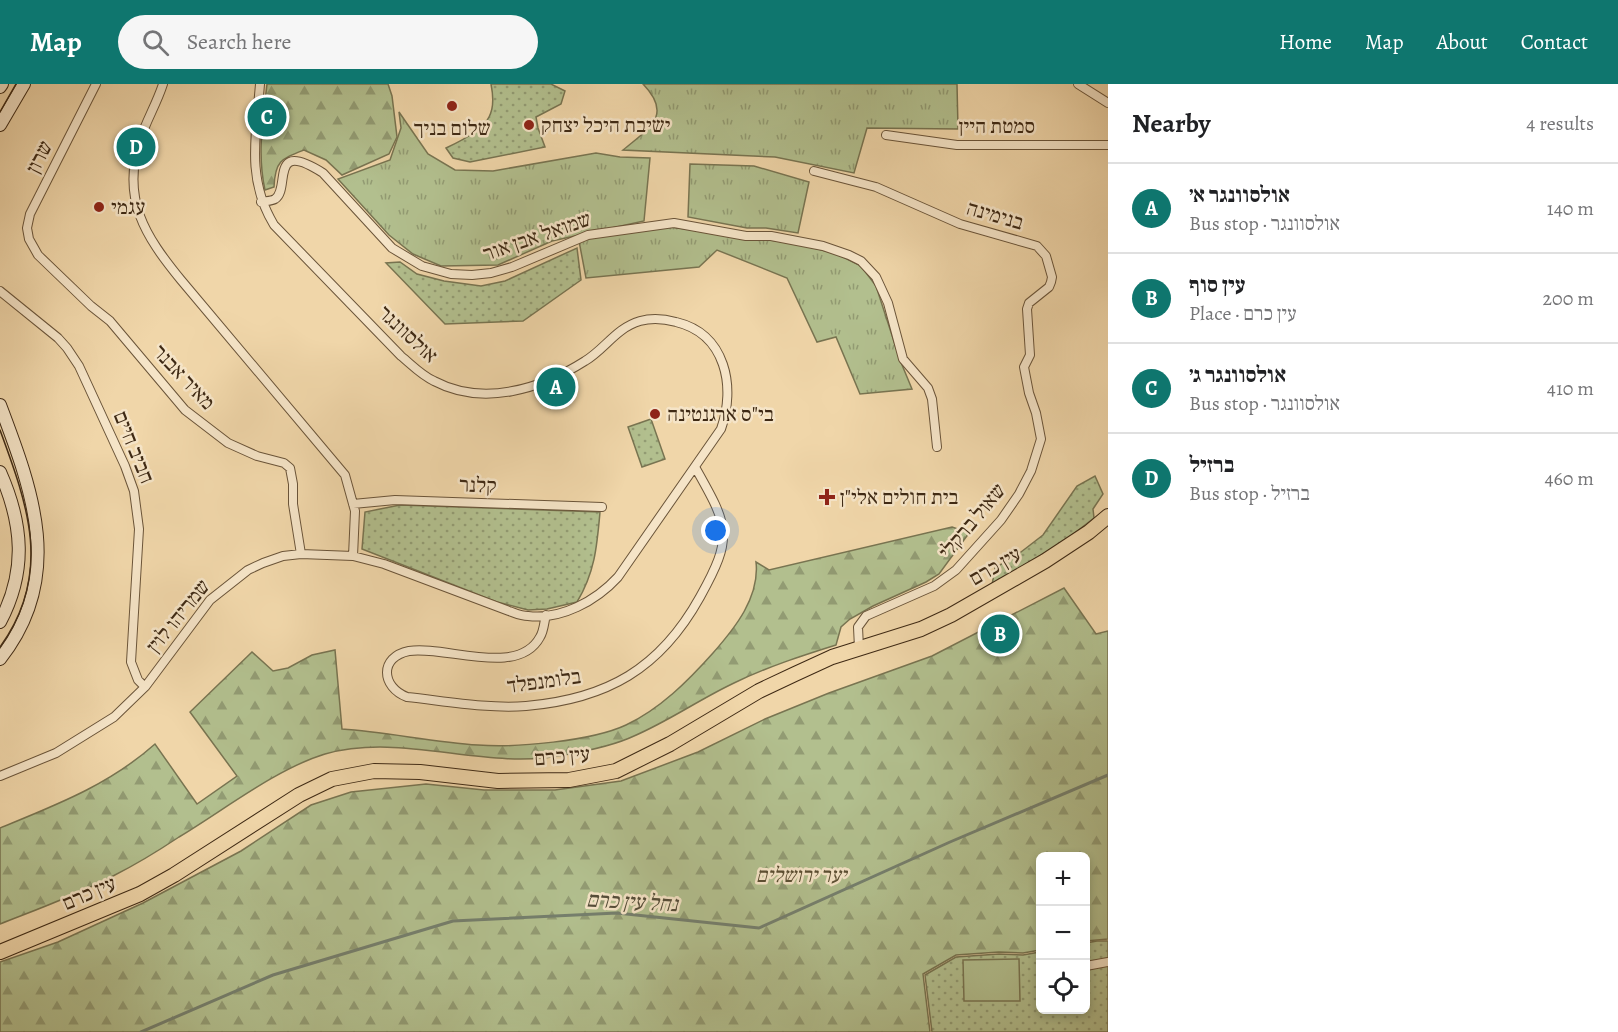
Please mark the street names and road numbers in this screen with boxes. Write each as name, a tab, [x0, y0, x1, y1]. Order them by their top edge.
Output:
street label: סמטת היין	[959, 112, 1035, 140]
street label: שרון	[19, 136, 59, 178]
street label: בנימינה	[963, 194, 1027, 236]
street label: שמואל אבן אור	[479, 204, 595, 268]
street label: אולסוונגר	[372, 299, 444, 369]
street label: מאיר אבנר	[147, 338, 221, 416]
street label: חביב חיים	[107, 407, 161, 487]
street label: קלנר	[459, 470, 497, 500]
street label: שאול ברקלי	[932, 477, 1012, 565]
street label: עין כרם	[964, 540, 1026, 592]
street label: שמריהו לוין	[140, 573, 216, 659]
street label: בלומנפלד	[505, 662, 583, 700]
street label: עין כרם	[533, 740, 591, 772]
street label: עין כרם	[58, 869, 120, 917]

